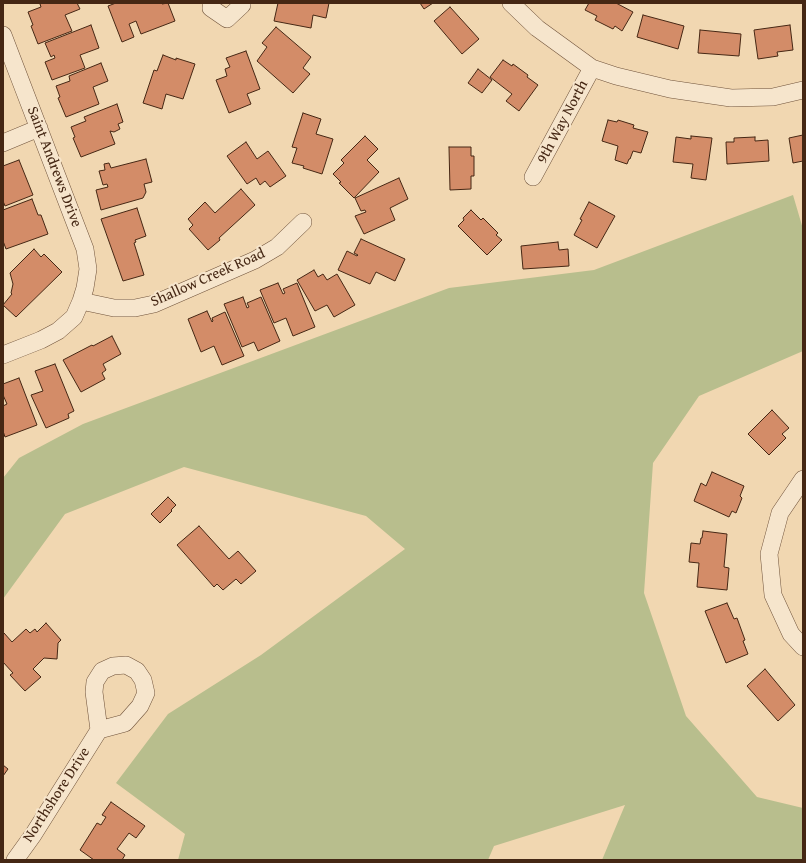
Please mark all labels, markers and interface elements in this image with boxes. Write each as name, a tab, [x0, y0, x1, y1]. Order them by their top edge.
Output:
street label: 9th Way North	[534, 77, 592, 167]
street label: Saint Andrews Drive	[23, 104, 85, 230]
street label: Shallow Creek Road	[148, 245, 268, 311]
street label: Northshore Drive	[20, 744, 94, 846]

